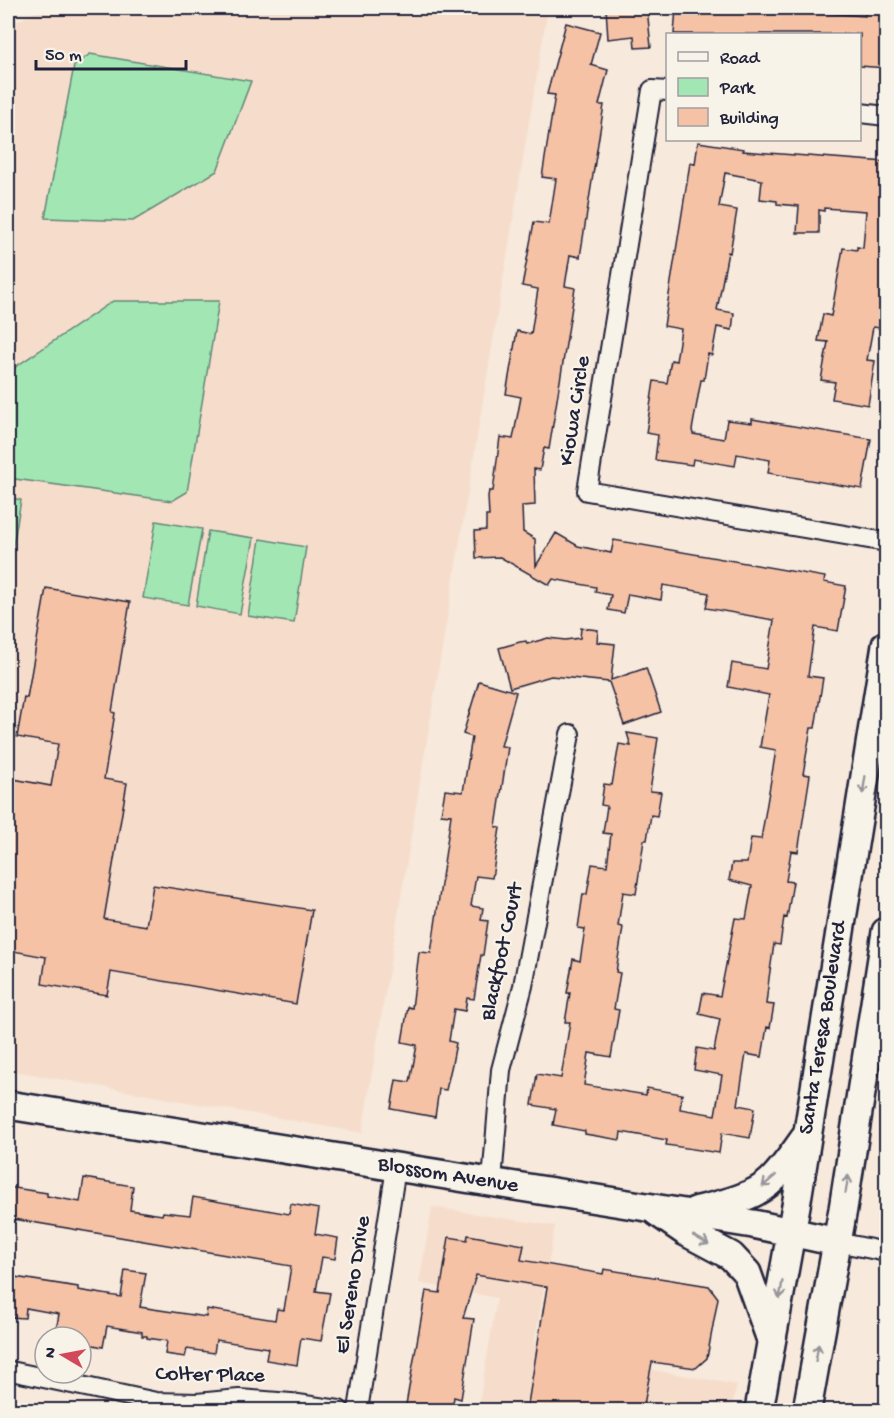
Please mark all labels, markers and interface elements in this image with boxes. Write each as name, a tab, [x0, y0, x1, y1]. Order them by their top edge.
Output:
scale bar	[36, 33, 186, 71]
legend	[666, 33, 861, 141]
text: 50 m	[45, 46, 82, 67]
text: Road	[720, 49, 761, 70]
text: Park	[719, 79, 756, 100]
text: Building	[719, 109, 779, 130]
street label: Kiowa Circle	[554, 354, 598, 468]
one-way arrow	[858, 775, 869, 795]
street label: Blackfoot Court	[476, 879, 531, 1024]
street label: Santa Teresa Boulevard	[794, 917, 854, 1136]
street label: Blossom Avenue	[375, 1152, 521, 1200]
one-way arrow	[762, 1174, 777, 1188]
one-way arrow	[841, 1175, 852, 1195]
street label: El Sereno Drive	[330, 1213, 378, 1356]
one-way arrow	[691, 1235, 709, 1246]
one-way arrow	[775, 1280, 786, 1299]
north arrow	[33, 1325, 93, 1385]
one-way arrow	[812, 1344, 823, 1363]
text: N	[41, 1346, 62, 1360]
street label: Colter Place	[155, 1362, 266, 1390]

